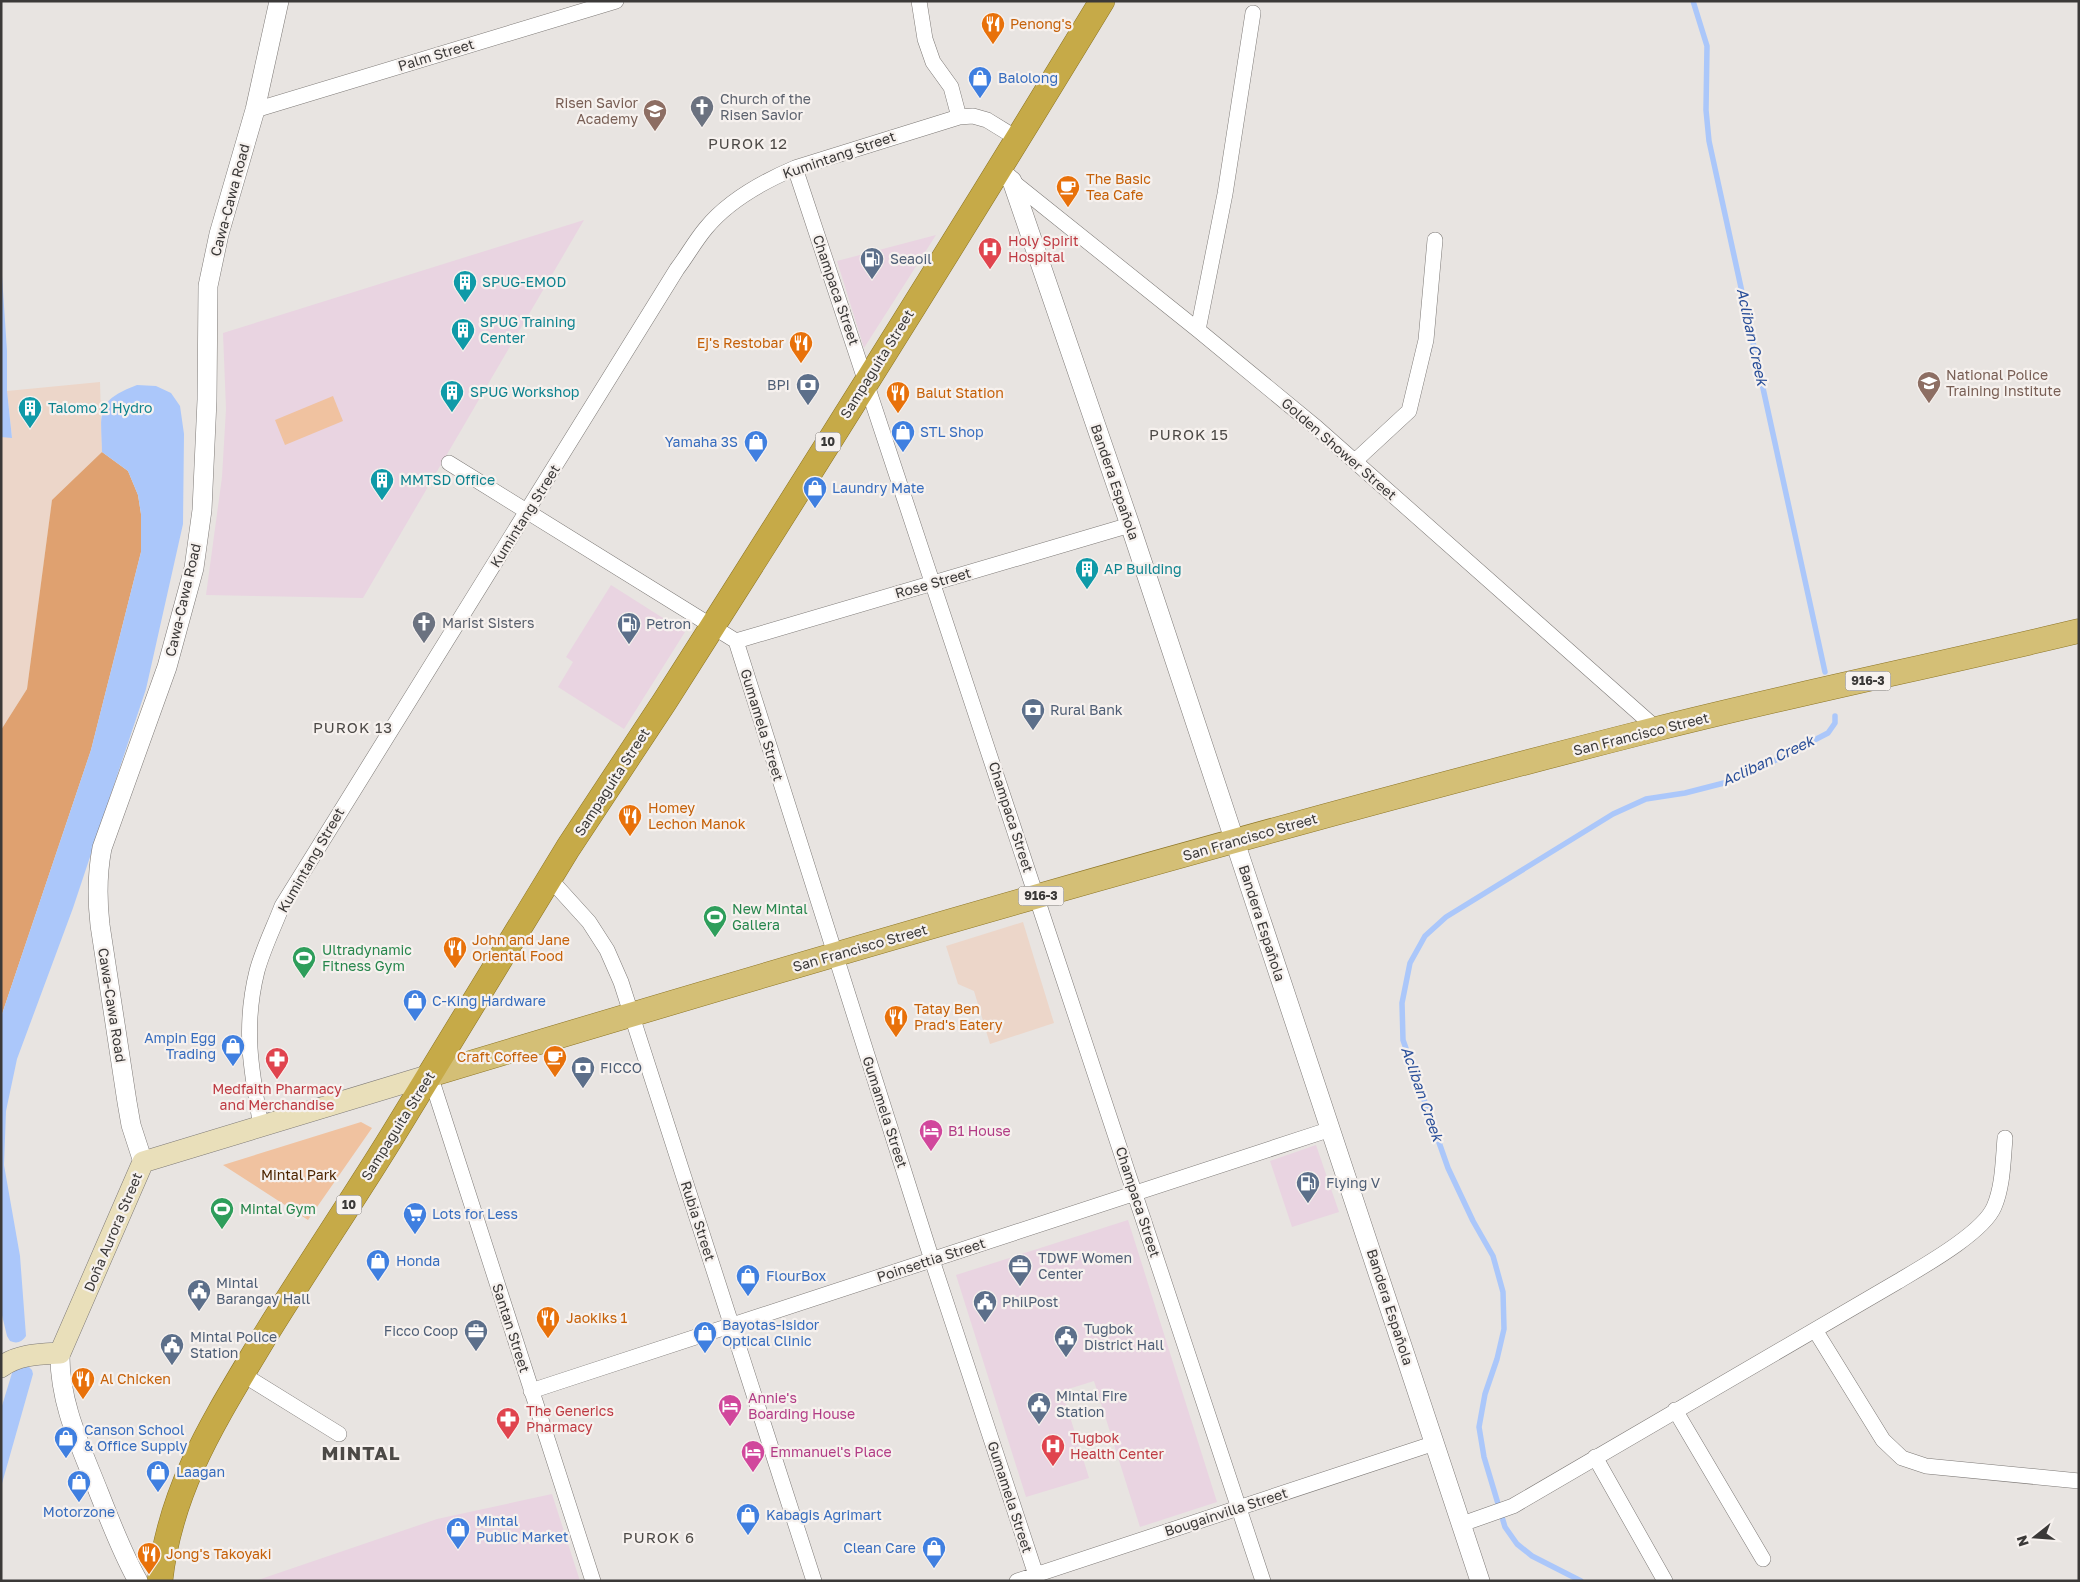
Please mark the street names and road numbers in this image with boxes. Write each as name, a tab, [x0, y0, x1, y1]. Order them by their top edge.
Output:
street label: Palm Street	[396, 35, 476, 74]
street label: Kumintang Street	[780, 127, 897, 182]
street label: Cawa-Cawa Road	[206, 142, 253, 258]
street label: Champaca Street	[810, 232, 863, 347]
street label: Sampaguita Street	[836, 306, 917, 421]
street label: Golden Shower Street	[1278, 394, 1400, 503]
street label: Bandera Española	[1088, 422, 1143, 542]
road number: 10	[816, 432, 840, 452]
street label: Kumintang Street	[486, 461, 563, 570]
street label: Cawa-Cawa Road	[161, 542, 204, 658]
street label: Rose Street	[893, 564, 973, 601]
street label: Gumamela Street	[737, 667, 788, 783]
road number: 916-3	[1846, 671, 1890, 690]
street label: San Francisco Street	[1571, 708, 1710, 759]
street label: Sampaguita Street	[570, 725, 653, 839]
street label: Champaca Street	[986, 759, 1037, 874]
street label: Kumintang Street	[274, 804, 347, 915]
street label: San Francisco Street	[1181, 809, 1319, 864]
street label: Bandera Española	[1236, 863, 1289, 983]
road number: 916-3	[1018, 886, 1064, 906]
street label: San Francisco Street	[791, 920, 929, 975]
street label: Cawa-Cawa Road	[95, 946, 130, 1063]
street label: Gumamela Street	[859, 1054, 912, 1170]
street label: Sampaguita Street	[357, 1068, 438, 1183]
street label: Champaca Street	[1113, 1144, 1164, 1259]
street label: Doña Aurora Street	[80, 1170, 145, 1294]
street label: Rubia Street	[678, 1179, 719, 1263]
road number: 10	[336, 1196, 362, 1214]
street label: Poinsettia Street	[874, 1234, 987, 1285]
street label: Bandera Española	[1364, 1247, 1417, 1367]
street label: Santan Street	[489, 1281, 534, 1374]
street label: Gumamela Street	[984, 1439, 1037, 1555]
street label: Bougainvilla Street	[1162, 1484, 1289, 1539]

